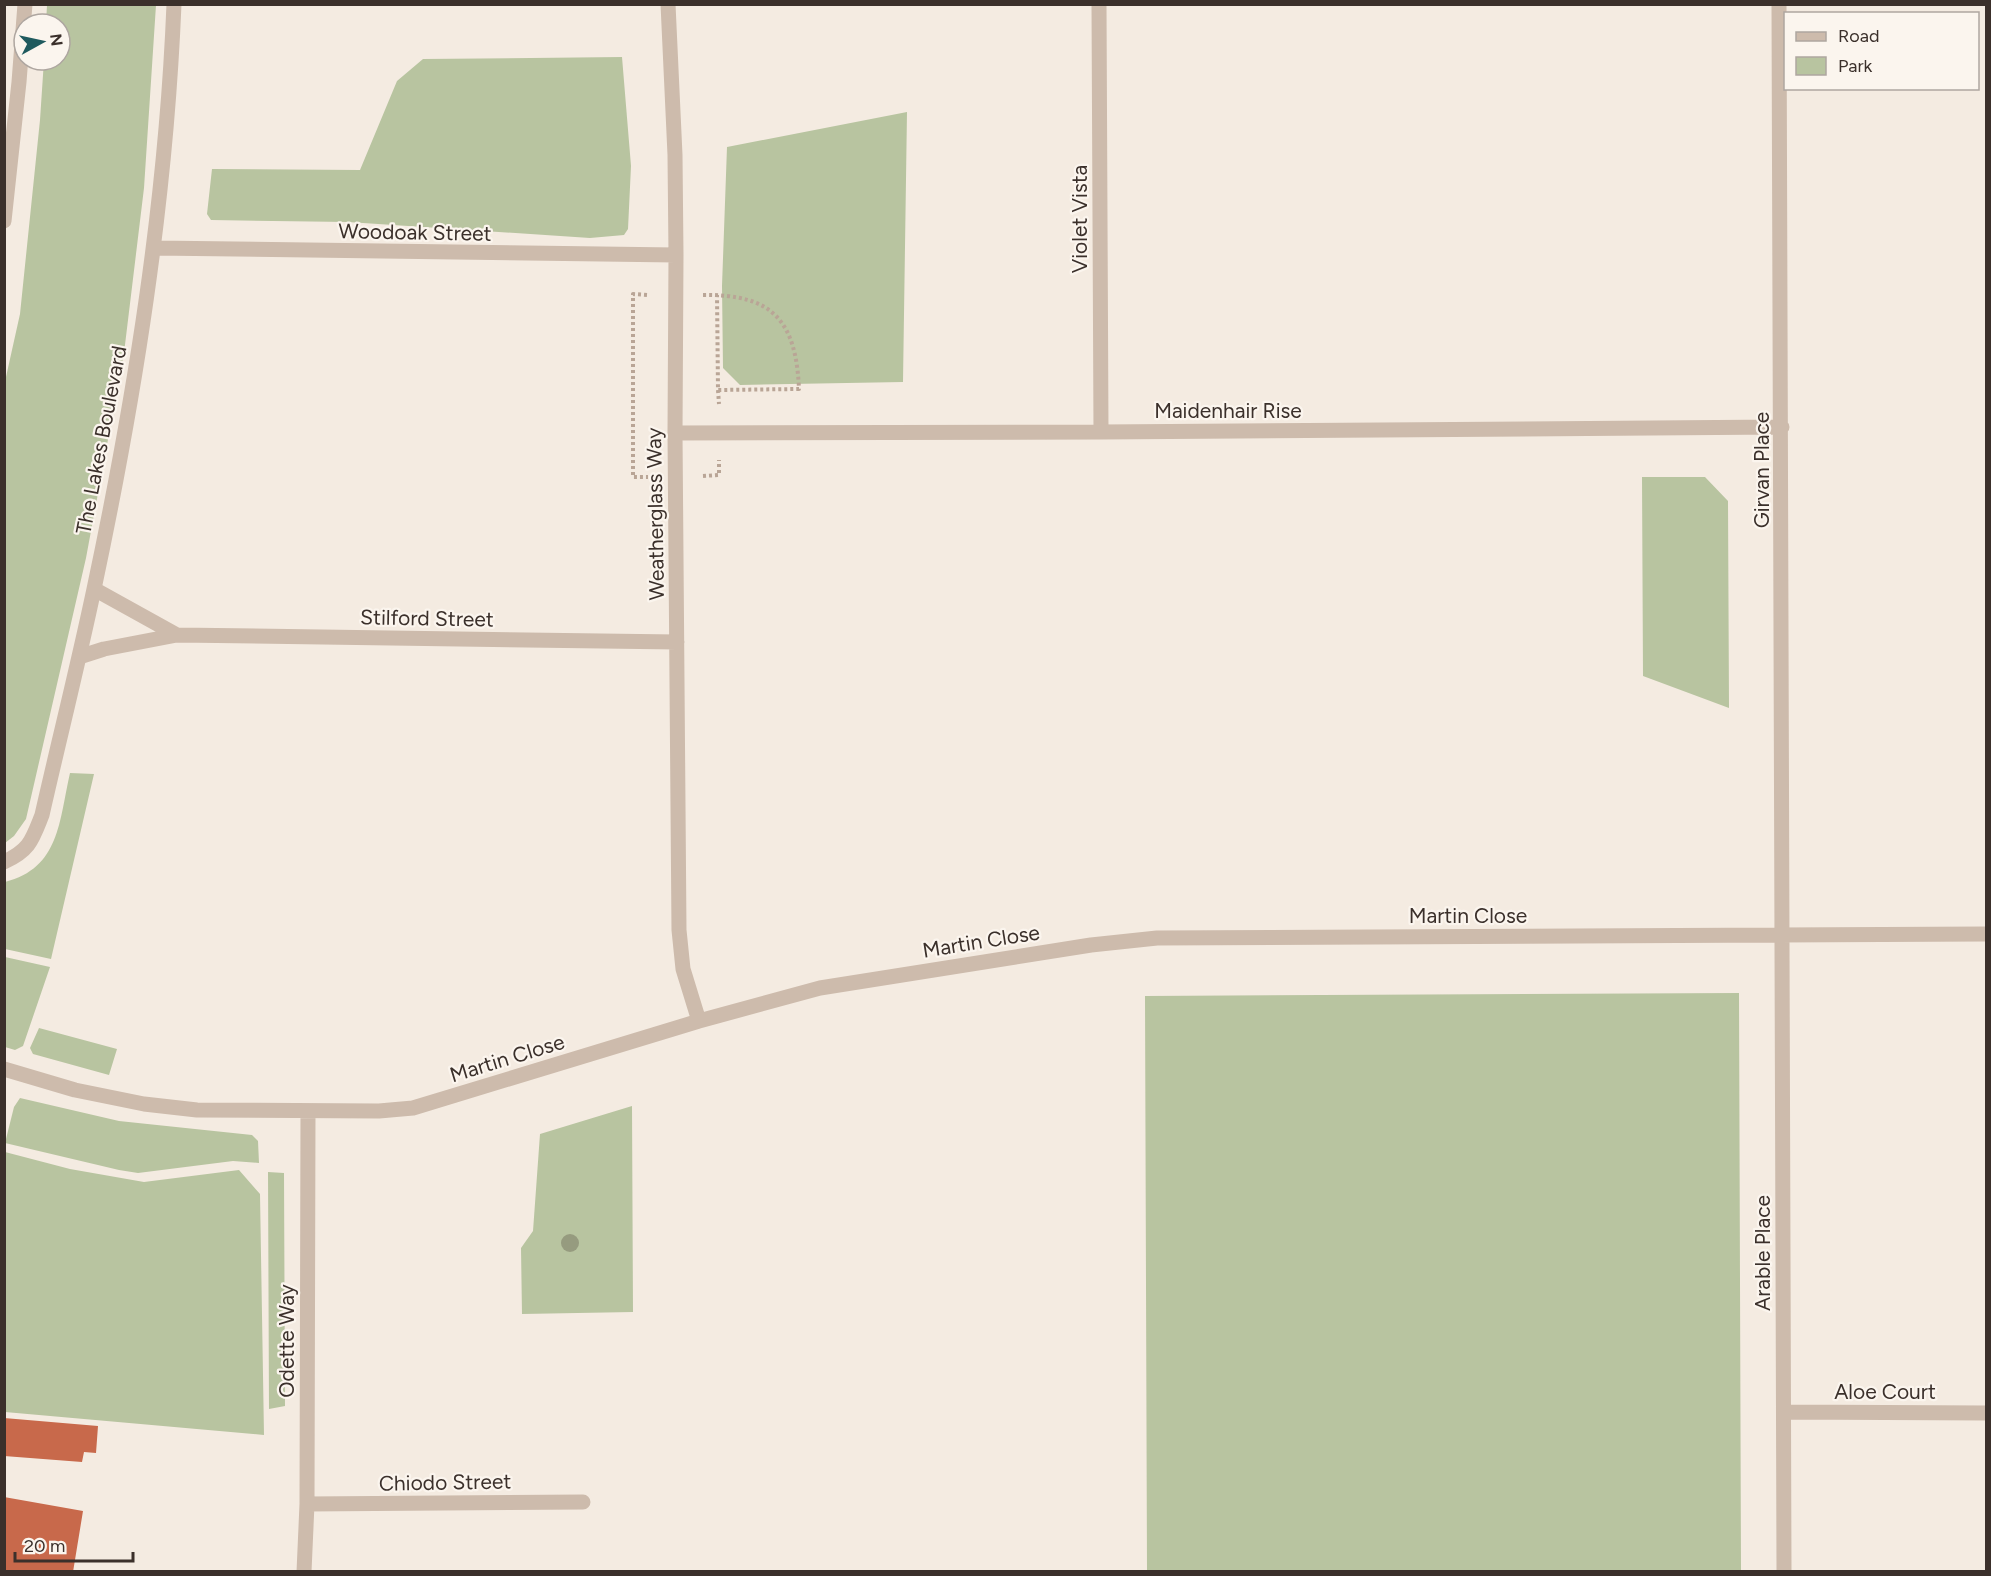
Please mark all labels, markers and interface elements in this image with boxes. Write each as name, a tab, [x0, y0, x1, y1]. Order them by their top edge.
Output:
north arrow	[12, 12, 72, 72]
legend	[1784, 12, 1979, 90]
text: Road	[1838, 25, 1879, 47]
text: N	[46, 33, 67, 47]
text: Park	[1838, 55, 1873, 77]
street label: Violet Vista	[1067, 165, 1092, 273]
street label: Woodoak Street	[338, 218, 492, 246]
street label: The Lakes Boulevard	[70, 344, 132, 536]
street label: Maidenhair Rise	[1154, 398, 1302, 423]
street label: Girvan Place	[1749, 412, 1774, 528]
street label: Weatherglass Way	[641, 427, 669, 601]
street label: Stilford Street	[360, 604, 494, 632]
street label: Martin Close	[1409, 903, 1527, 928]
street label: Martin Close	[921, 919, 1041, 963]
street label: Martin Close	[447, 1029, 567, 1087]
street label: Arable Place	[1750, 1195, 1775, 1311]
street label: Odette Way	[274, 1284, 299, 1398]
street label: Aloe Court	[1834, 1379, 1936, 1404]
street label: Chiodo Street	[379, 1468, 511, 1496]
scale bar	[15, 1525, 134, 1563]
text: 20 m	[24, 1535, 65, 1557]

